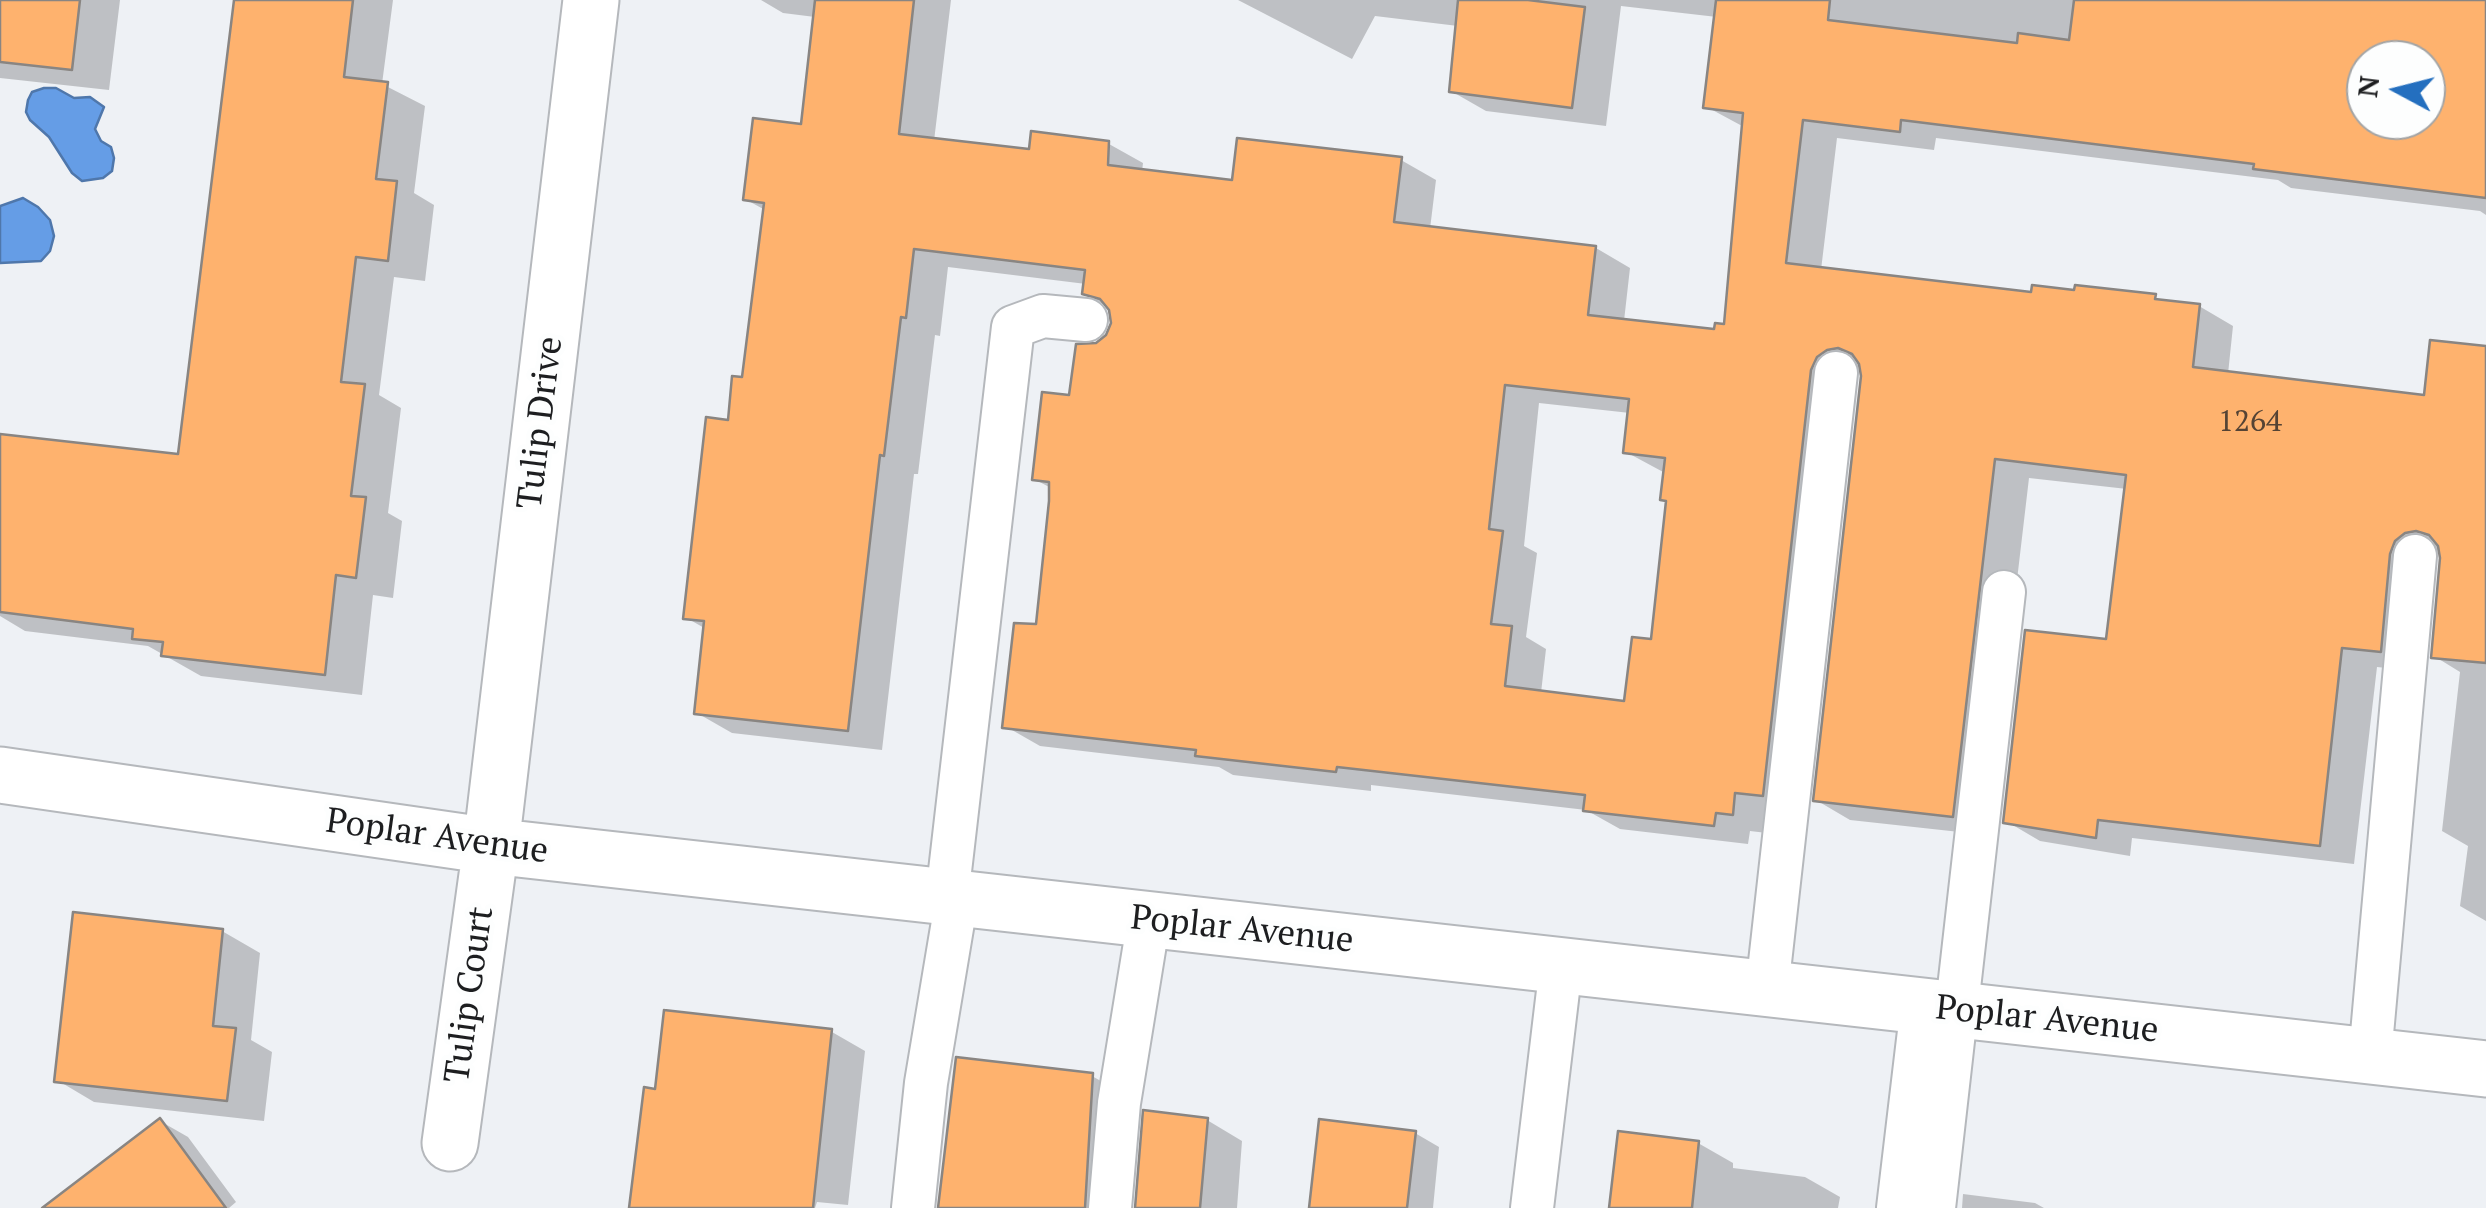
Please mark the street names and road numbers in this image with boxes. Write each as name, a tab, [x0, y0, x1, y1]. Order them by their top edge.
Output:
street label: Tulip Drive	[510, 334, 572, 512]
street label: Poplar Avenue	[323, 801, 551, 873]
street label: Poplar Avenue	[1129, 897, 1355, 963]
street label: Tulip Court	[437, 904, 503, 1086]
street label: Poplar Avenue	[1934, 987, 2160, 1053]

